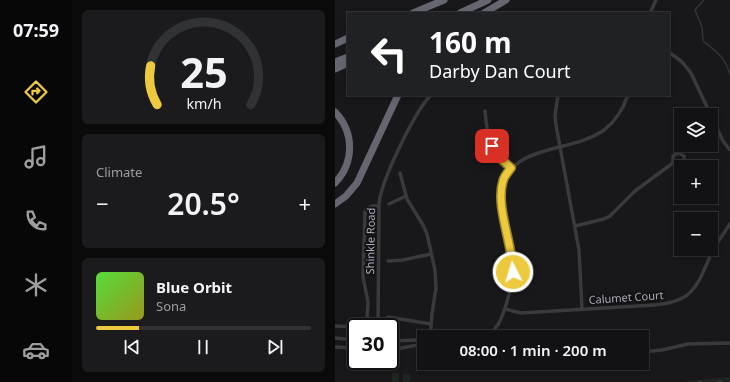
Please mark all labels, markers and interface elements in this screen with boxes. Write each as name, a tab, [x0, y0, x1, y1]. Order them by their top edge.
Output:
text: 07:59	[13, 18, 59, 42]
text: 160 m	[429, 23, 512, 61]
icon: left	[363, 28, 415, 80]
text: 25	[180, 44, 227, 100]
text: Darby Dan Court	[429, 59, 571, 83]
icon: directions	[22, 78, 50, 106]
text: km/h	[186, 94, 221, 113]
map controls	[674, 108, 718, 256]
button: layers	[674, 108, 718, 152]
pin	[475, 129, 509, 163]
icon: arrive	[481, 135, 503, 157]
icon: music	[22, 143, 50, 171]
button: +	[674, 160, 718, 204]
text: Climate	[96, 163, 142, 181]
text: 20.5°	[167, 183, 240, 224]
text: −	[96, 188, 109, 218]
text: +	[298, 188, 311, 218]
icon: phone	[22, 207, 50, 235]
street label: Shinkle Road	[362, 208, 378, 274]
button: −	[674, 212, 718, 256]
position arrow	[492, 251, 534, 293]
icon: climate	[22, 271, 50, 299]
text: Blue Orbit	[156, 277, 232, 297]
street label: Calumet Court	[588, 287, 664, 307]
text: Sona	[156, 297, 186, 315]
speed limit sign: 30	[347, 318, 399, 370]
icon: car	[22, 336, 50, 364]
icon: previous	[121, 336, 143, 358]
icon: pause	[192, 336, 214, 358]
icon: next	[264, 336, 286, 358]
text: 08:00 · 1 min · 200 m	[459, 340, 607, 360]

